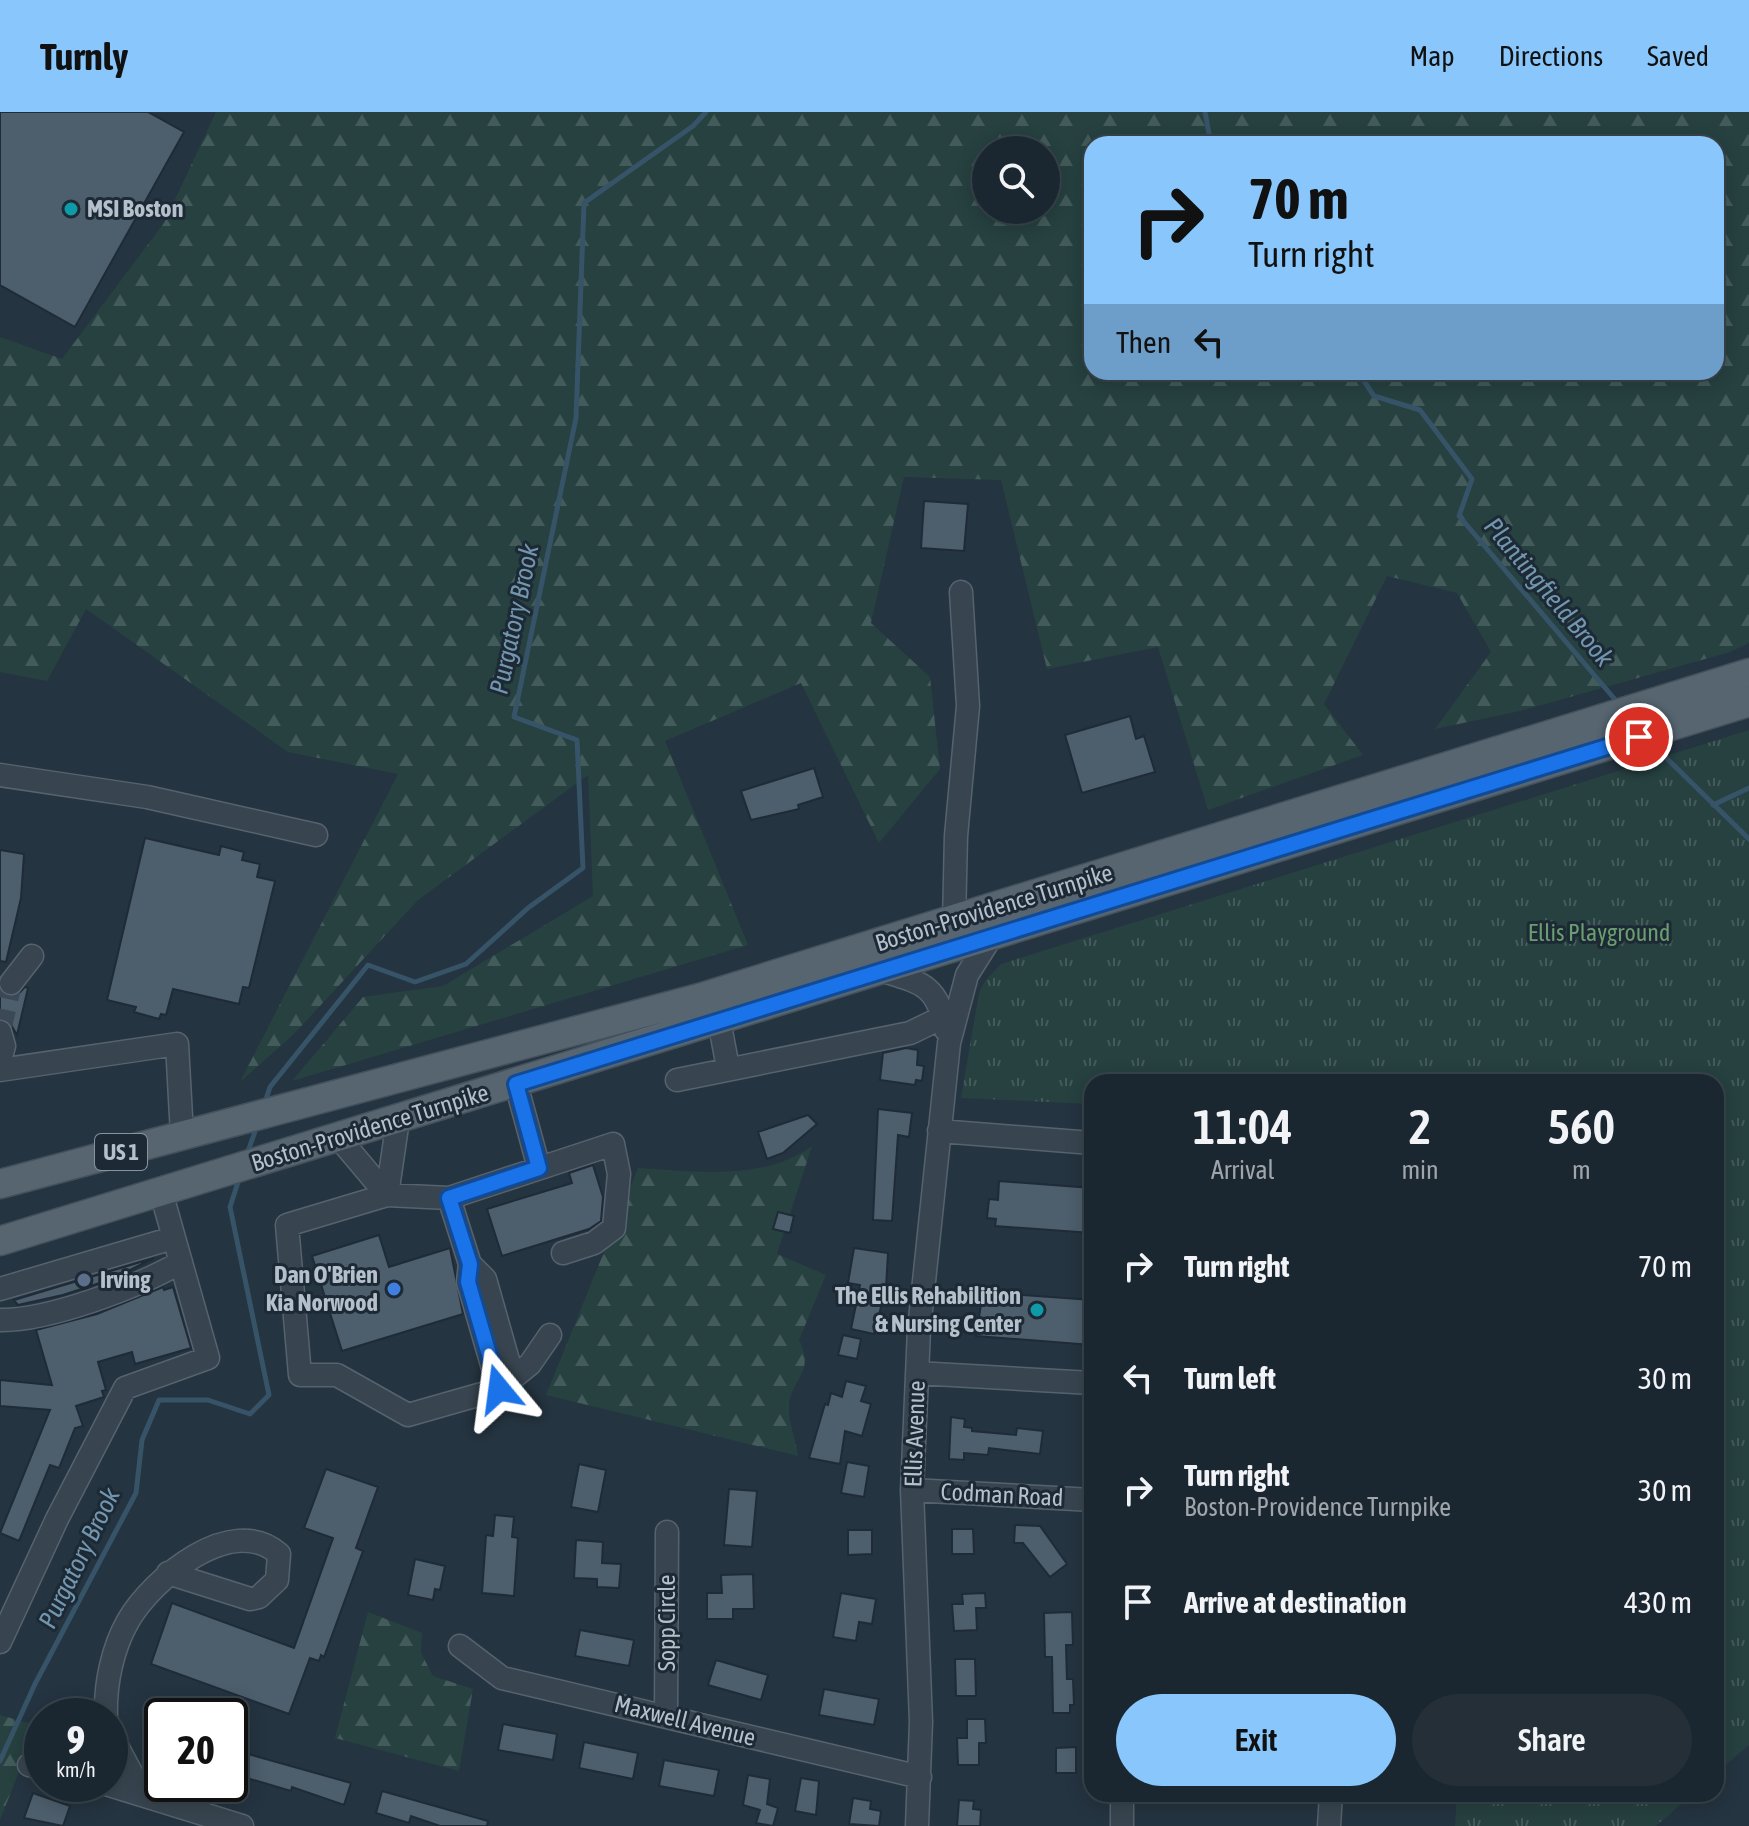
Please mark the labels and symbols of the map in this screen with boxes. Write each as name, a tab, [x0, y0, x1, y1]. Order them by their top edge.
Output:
place label: MSI Boston	[87, 195, 183, 222]
marker: MSI Boston	[62, 200, 80, 218]
water label: Plantingfield Brook	[1478, 512, 1620, 673]
water label: Purgatory Brook	[483, 541, 545, 697]
pin	[1605, 703, 1673, 771]
street label: Boston-Providence Turnpike	[872, 859, 1116, 956]
park label: Ellis Playground	[1528, 919, 1670, 946]
street label: Boston-Providence Turnpike	[248, 1079, 492, 1176]
road number: US 1	[95, 1134, 147, 1170]
place label: Dan O'Brien Kia Norwood	[266, 1261, 378, 1316]
place label: Irving	[100, 1266, 151, 1293]
marker: Irving	[75, 1271, 93, 1289]
marker: Dan O'Brien Kia Norwood	[385, 1280, 403, 1298]
place label: The Ellis Rehabilition & Nursing Center	[835, 1282, 1022, 1337]
marker: The Ellis Rehabilition & Nursing Center	[1028, 1301, 1046, 1319]
position arrow	[457, 1347, 541, 1431]
street label: Ellis Avenue	[899, 1380, 930, 1488]
street label: Codman Road	[940, 1478, 1064, 1511]
water label: Purgatory Brook	[32, 1482, 126, 1633]
street label: Sopp Circle	[653, 1575, 680, 1671]
street label: Maxwell Avenue	[612, 1690, 758, 1751]
speed limit sign: 20	[144, 1698, 248, 1802]

